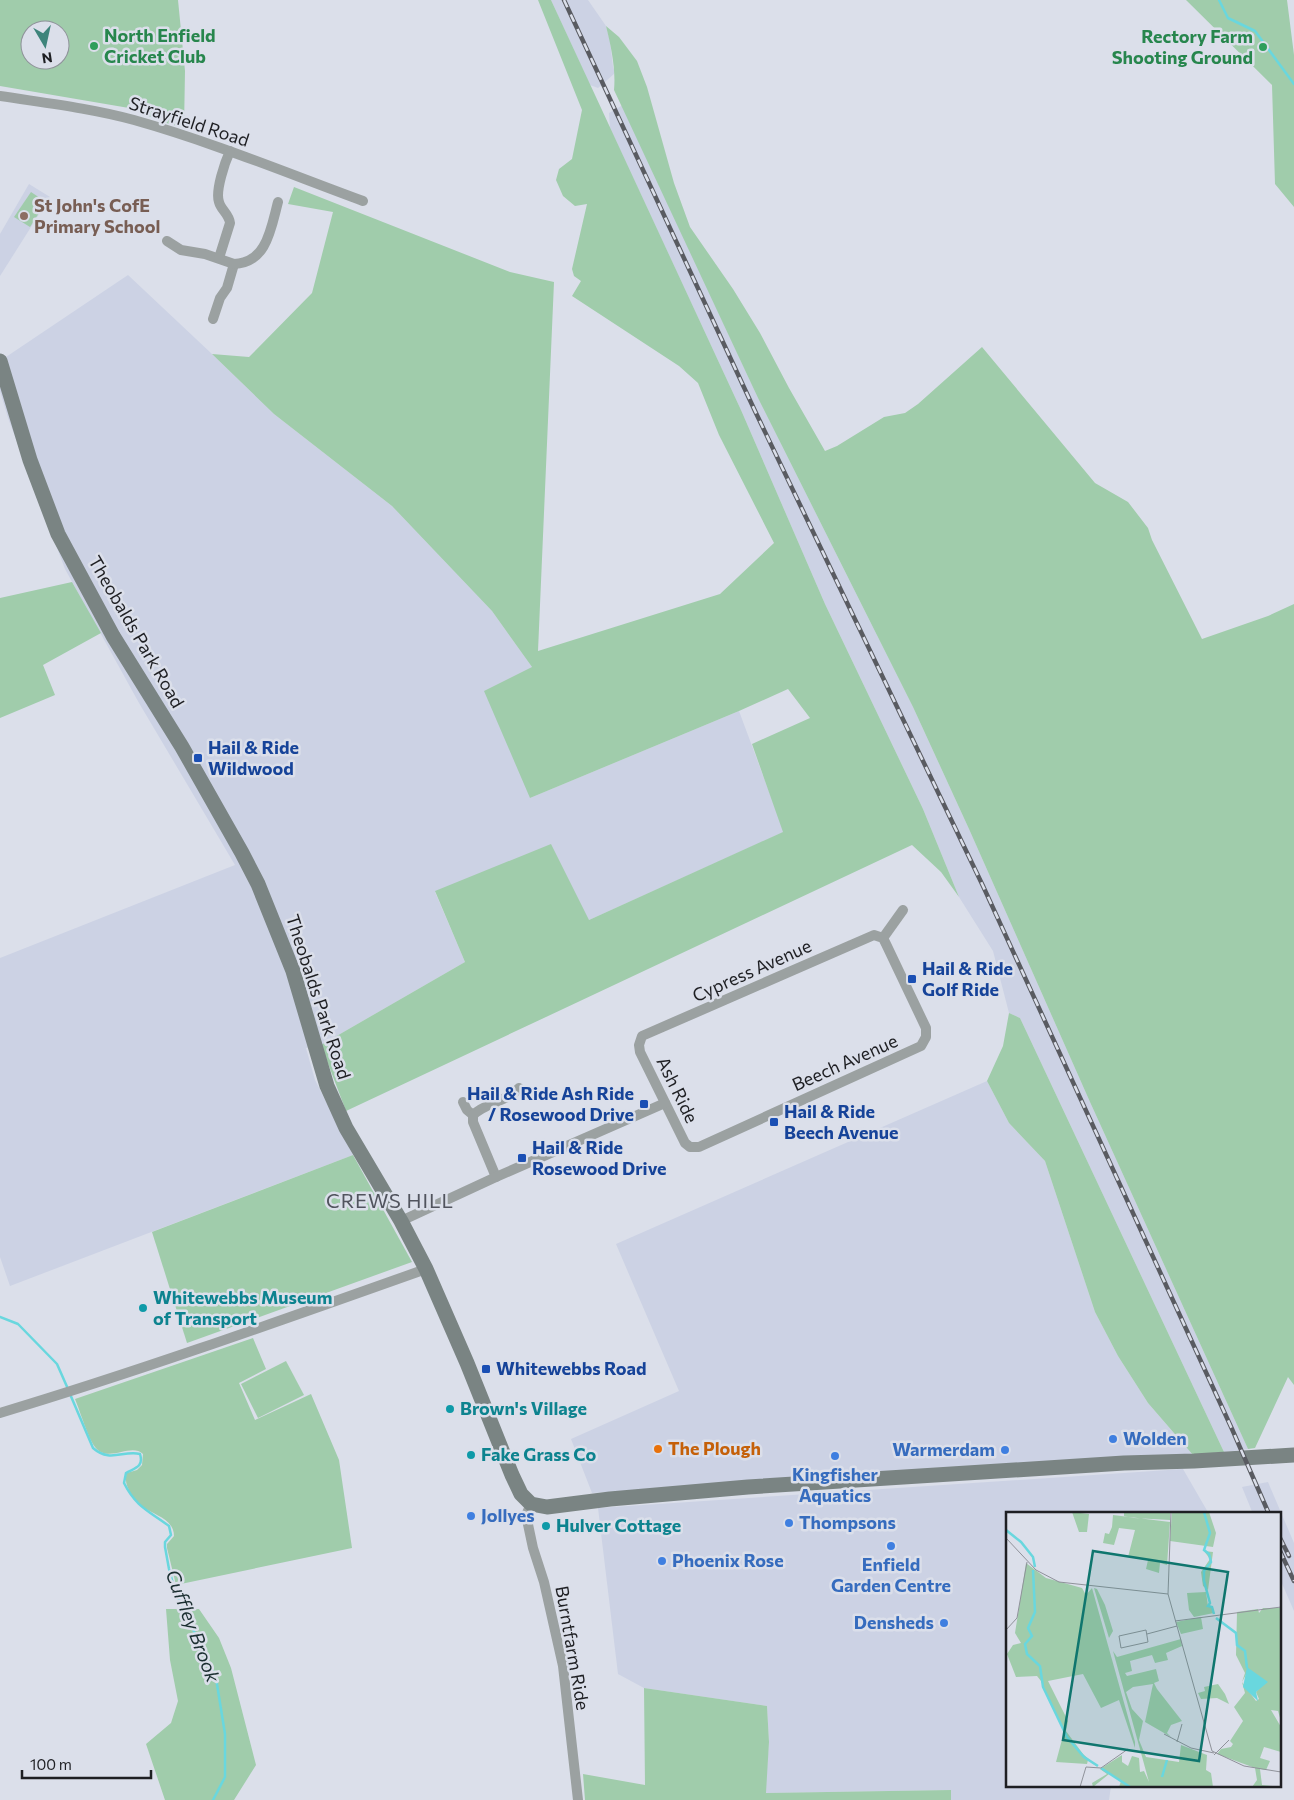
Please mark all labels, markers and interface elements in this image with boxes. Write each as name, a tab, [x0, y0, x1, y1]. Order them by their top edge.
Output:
north arrow	[20, 20, 70, 70]
place label: North Enfield Cricket Club	[104, 24, 216, 67]
place label: Rectory Farm Shooting Ground	[1112, 25, 1253, 68]
marker: North Enfield Cricket Club	[88, 40, 100, 52]
marker: Rectory Farm Shooting Ground	[1257, 41, 1269, 53]
text: N	[41, 49, 54, 68]
street label: Strayfield Road	[126, 91, 252, 151]
place label: St John's CofE Primary School	[34, 194, 160, 237]
marker: St John's CofE Primary School	[18, 210, 30, 222]
street label: Theobalds Park Road	[84, 552, 189, 711]
place label: Hail & Ride Wildwood	[208, 736, 299, 779]
marker: Hail & Ride Wildwood	[192, 752, 204, 764]
street label: Theobalds Park Road	[282, 912, 356, 1082]
street label: Cypress Avenue	[689, 934, 815, 1006]
place label: Hail & Ride Golf Ride	[922, 957, 1013, 1000]
marker: Hail & Ride Golf Ride	[906, 973, 918, 985]
street label: Beech Avenue	[788, 1029, 901, 1095]
street label: Ash Ride	[652, 1053, 703, 1126]
place label: Hail & Ride Ash Ride / Rosewood Drive	[467, 1082, 634, 1125]
marker: Hail & Ride Ash Ride / Rosewood Drive	[638, 1098, 650, 1110]
place label: Hail & Ride Beech Avenue	[784, 1100, 899, 1143]
marker: Hail & Ride Beech Avenue	[768, 1116, 780, 1128]
place label: Hail & Ride Rosewood Drive	[532, 1136, 667, 1179]
marker: Hail & Ride Rosewood Drive	[516, 1152, 528, 1164]
district label: CREWS HILL	[326, 1188, 454, 1212]
place label: Whitewebbs Museum of Transport	[153, 1286, 332, 1329]
marker: Whitewebbs Museum of Transport	[137, 1302, 149, 1314]
place label: Whitewebbs Road	[496, 1357, 647, 1379]
marker: Whitewebbs Road	[480, 1363, 492, 1375]
place label: Brown's Village	[460, 1397, 587, 1419]
marker: Brown's Village	[444, 1403, 456, 1415]
place label: Wolden	[1123, 1427, 1187, 1449]
marker: Wolden	[1107, 1433, 1119, 1445]
place label: The Plough	[668, 1437, 761, 1459]
place label: Warmerdam	[892, 1438, 995, 1460]
place label: Fake Grass Co	[481, 1443, 597, 1465]
marker: The Plough	[652, 1443, 664, 1455]
marker: Warmerdam	[999, 1444, 1011, 1456]
marker: Fake Grass Co	[465, 1449, 477, 1461]
marker: Kingfisher Aquatics	[829, 1450, 841, 1462]
place label: Kingfisher Aquatics	[792, 1463, 879, 1506]
place label: Jollyes	[481, 1504, 535, 1526]
marker: Jollyes	[465, 1510, 477, 1522]
place label: Thompsons	[799, 1511, 896, 1533]
inset map	[1006, 1512, 1282, 1788]
place label: Hulver Cottage	[556, 1514, 681, 1536]
marker: Thompsons	[783, 1517, 795, 1529]
marker: Hulver Cottage	[540, 1520, 552, 1532]
marker: Enfield Garden Centre	[885, 1540, 897, 1552]
place label: Phoenix Rose	[672, 1549, 784, 1571]
place label: Enfield Garden Centre	[831, 1553, 951, 1596]
marker: Phoenix Rose	[656, 1555, 668, 1567]
water label: Cuffley Brook	[161, 1566, 226, 1686]
street label: Burntfarm Ride	[551, 1584, 595, 1712]
place label: Densheds	[854, 1611, 934, 1633]
marker: Densheds	[938, 1617, 950, 1629]
scale bar	[22, 1748, 151, 1780]
text: 100 m	[30, 1755, 72, 1773]

